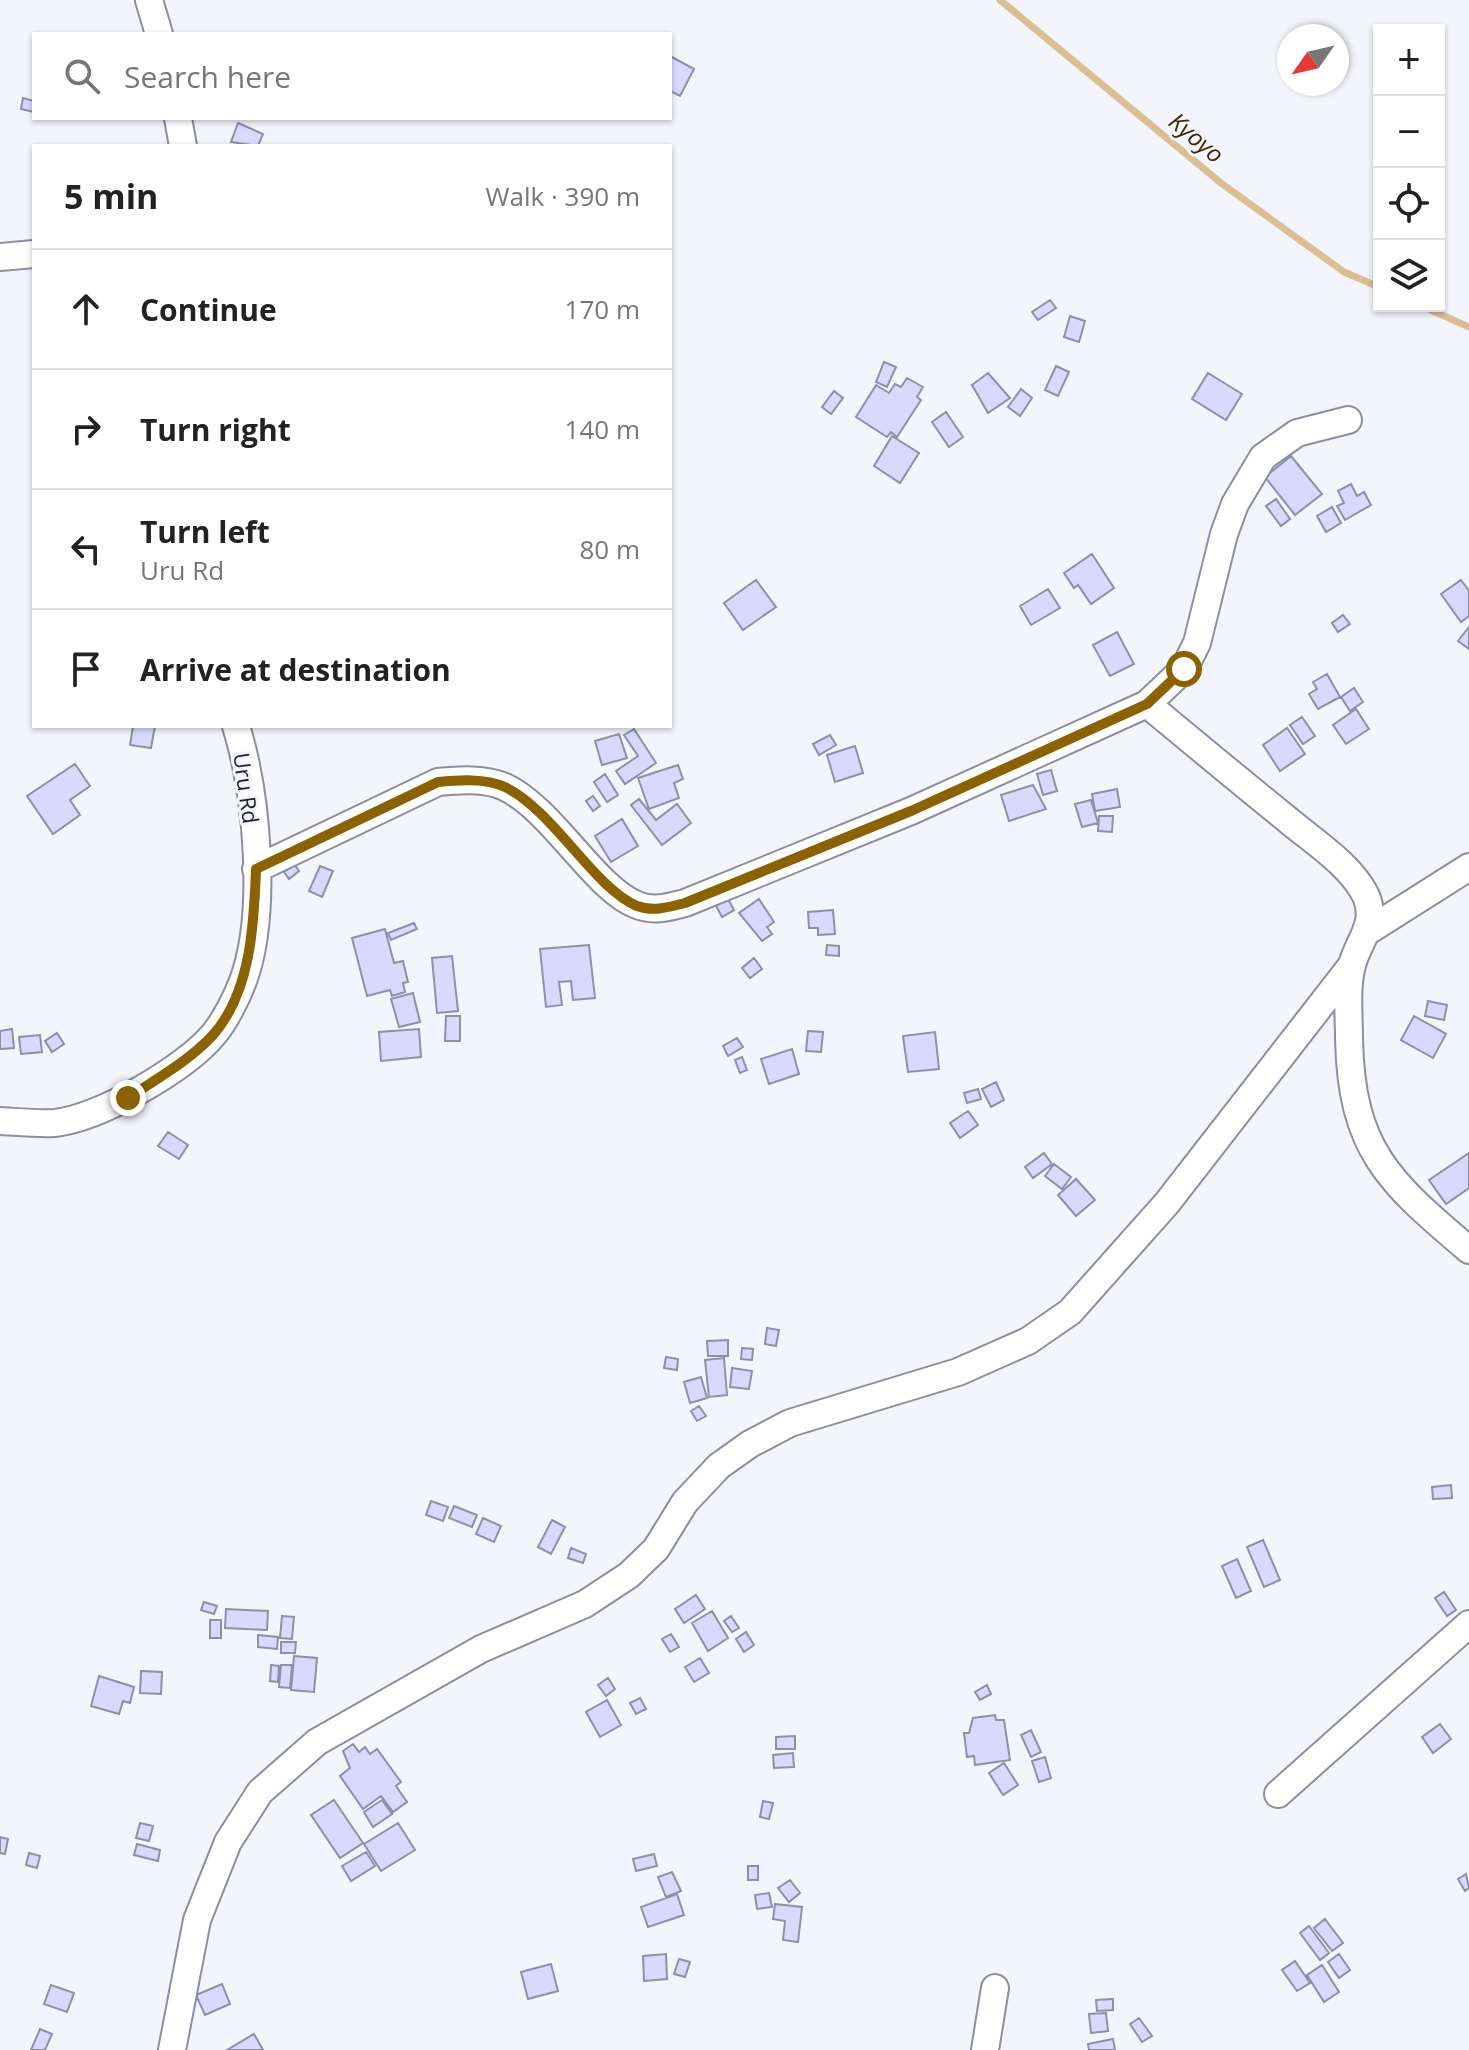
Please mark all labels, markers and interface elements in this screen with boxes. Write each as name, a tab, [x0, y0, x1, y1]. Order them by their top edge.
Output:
north arrow	[1277, 24, 1349, 96]
map controls	[1373, 24, 1445, 312]
button: +	[1373, 24, 1445, 96]
search box	[32, 32, 672, 120]
icon: search	[60, 54, 104, 98]
text: Search here	[124, 56, 291, 97]
button: −	[1373, 96, 1445, 168]
water label: Kyoyo	[1162, 104, 1232, 170]
button: locate	[1373, 168, 1445, 240]
text: 5 min	[64, 173, 158, 219]
text: Walk · 390 m	[486, 178, 640, 214]
button: layers	[1373, 240, 1445, 312]
icon: ahead	[64, 287, 108, 331]
text: Continue	[140, 289, 277, 330]
text: 170 m	[565, 291, 640, 327]
icon: right	[64, 407, 108, 451]
text: Turn right	[140, 409, 291, 450]
text: 140 m	[565, 411, 640, 447]
text: Turn left	[140, 511, 270, 552]
icon: left	[64, 527, 108, 571]
text: 80 m	[579, 531, 640, 567]
text: Uru Rd	[140, 552, 224, 588]
icon: arrive	[64, 647, 108, 691]
text: Arrive at destination	[140, 649, 451, 690]
route start	[1166, 651, 1202, 687]
street label: Uru Rd	[227, 751, 267, 825]
route end	[110, 1080, 146, 1116]

